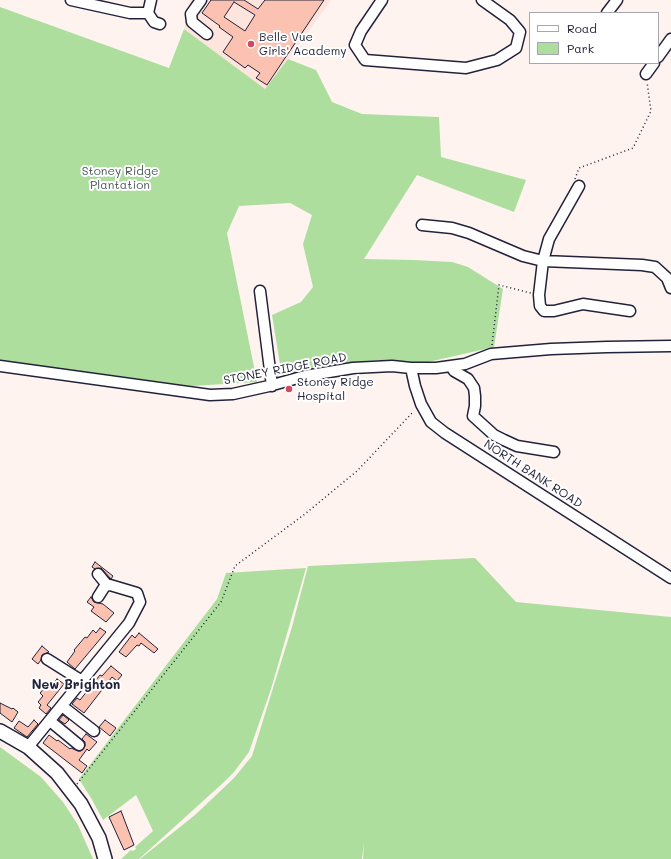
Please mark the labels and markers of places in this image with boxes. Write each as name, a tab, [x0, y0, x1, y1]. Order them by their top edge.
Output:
place label: Belle Vue Girls' Academy	[259, 30, 347, 58]
marker: Belle Vue Girls' Academy	[246, 39, 256, 49]
place label: Stoney Ridge Hospital	[297, 375, 374, 403]
marker: Stoney Ridge Hospital	[284, 384, 294, 394]

